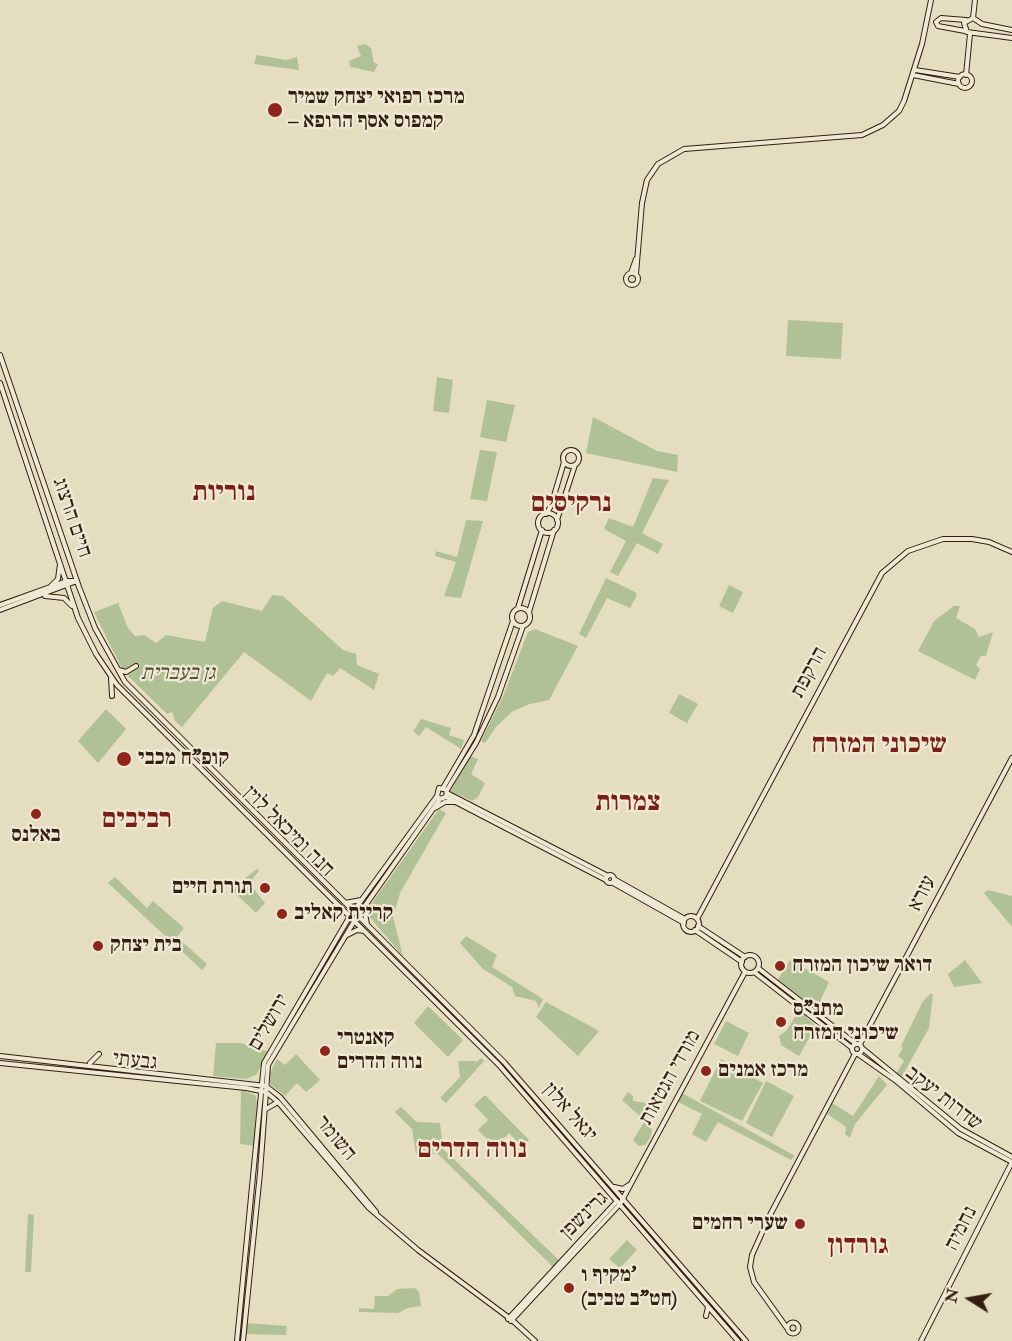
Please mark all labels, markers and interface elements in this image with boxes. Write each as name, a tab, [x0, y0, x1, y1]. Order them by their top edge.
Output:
place label: מרכז רפואי יצחק שמיר – קמפוס אסף הרופא	[288, 85, 465, 135]
marker: מרכז רפואי יצחק שמיר – קמפוס אסף הרופא	[266, 101, 284, 119]
street label: חיים הרצוג	[46, 475, 96, 561]
district label: נוריות	[193, 478, 255, 510]
district label: נרקיסים	[531, 489, 611, 521]
street label: הרקפת	[786, 643, 834, 703]
park label: גן בעברית	[141, 661, 215, 687]
district label: שיכוני המזרח	[811, 730, 947, 762]
place label: קופ"ח מכבי	[138, 746, 229, 772]
marker: קופ"ח מכבי	[115, 750, 133, 768]
street label: חנה ומיכאל לוין	[237, 781, 339, 883]
district label: צמרות	[596, 788, 660, 820]
district label: רביבים	[102, 805, 172, 837]
marker: באלנס	[29, 807, 43, 821]
place label: באלנס	[11, 823, 61, 849]
street label: עזרא	[903, 872, 943, 916]
place label: תורת חיים	[172, 875, 253, 901]
marker: תורת חיים	[258, 881, 272, 895]
place label: קריית קאליב	[294, 901, 393, 927]
marker: קריית קאליב	[275, 907, 289, 921]
place label: בית יצחק	[110, 933, 182, 959]
marker: בית יצחק	[91, 939, 105, 953]
place label: דואר שיכון המזרח	[792, 953, 932, 979]
marker: דואר שיכון המזרח	[773, 959, 787, 973]
street label: ירושלים	[244, 990, 296, 1056]
place label: מתנ"ס שיכוני המזרח	[793, 997, 899, 1047]
marker: מתנ"ס שיכוני המזרח	[774, 1015, 788, 1029]
place label: קאנטרי נווה הדרים	[337, 1026, 422, 1076]
street label: מורדי הגטאות	[635, 1026, 707, 1130]
marker: קאנטרי נווה הדרים	[318, 1044, 332, 1058]
street label: גבעתי	[111, 1047, 159, 1077]
place label: מרכז אמנים	[718, 1058, 808, 1084]
street label: שדרות יעקב	[900, 1061, 986, 1137]
marker: מרכז אמנים	[699, 1064, 713, 1078]
street label: יגאל אלון	[536, 1078, 602, 1148]
street label: השומר	[309, 1111, 361, 1167]
district label: נווה הדרים	[417, 1135, 527, 1167]
street label: גרינשפן	[556, 1187, 614, 1245]
street label: נחמיה	[940, 1203, 984, 1255]
place label: שערי רחמים	[692, 1211, 788, 1237]
marker: שערי רחמים	[793, 1217, 807, 1231]
district label: גורדון	[828, 1231, 888, 1263]
place label: מקיף ו' (חט"ב טביב)	[581, 1263, 677, 1313]
north arrow	[940, 1269, 1000, 1329]
marker: מקיף ו' (חט"ב טביב)	[562, 1281, 576, 1295]
text: N	[941, 1287, 964, 1305]

